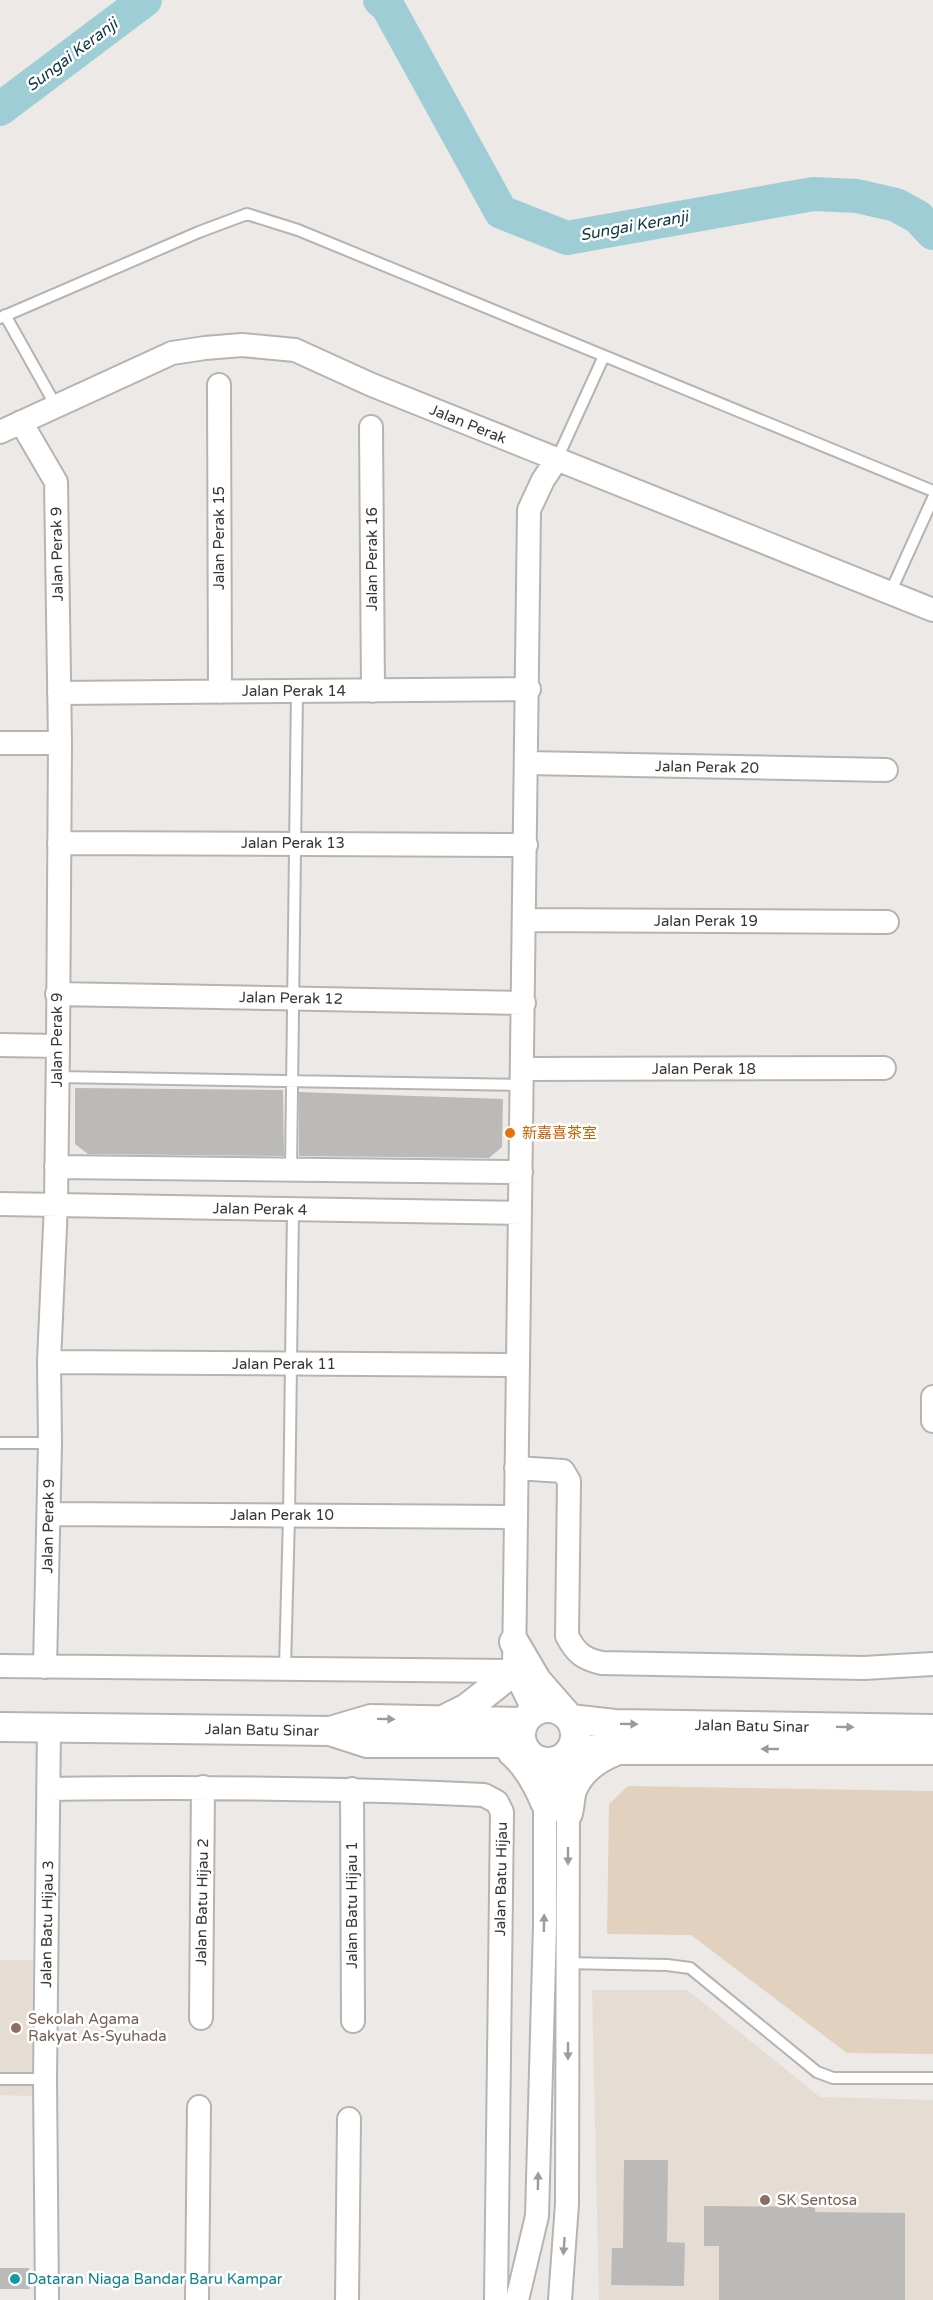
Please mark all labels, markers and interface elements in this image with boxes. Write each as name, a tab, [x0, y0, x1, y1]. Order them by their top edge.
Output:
water label: Sungai Keranji	[22, 13, 123, 96]
water label: Sungai Keranji	[579, 206, 691, 245]
street label: Jalan Perak	[427, 400, 509, 448]
street label: Jalan Perak 15	[210, 486, 228, 590]
street label: Jalan Perak 9	[47, 507, 67, 601]
street label: Jalan Perak 16	[363, 507, 381, 611]
street label: Jalan Perak 14	[242, 682, 346, 700]
street label: Jalan Perak 20	[655, 757, 759, 777]
street label: Jalan Perak 13	[241, 834, 345, 852]
street label: Jalan Perak 19	[654, 912, 758, 930]
street label: Jalan Perak 12	[239, 988, 343, 1008]
street label: Jalan Perak 9	[48, 993, 66, 1087]
street label: Jalan Perak 18	[652, 1060, 756, 1078]
place label: 新嘉喜茶室	[522, 1124, 597, 1142]
marker: 新嘉喜茶室	[503, 1126, 517, 1140]
street label: Jalan Perak 4	[213, 1199, 307, 1219]
street label: Jalan Perak 11	[232, 1355, 336, 1373]
street label: Jalan Perak 9	[38, 1479, 58, 1573]
street label: Jalan Perak 10	[230, 1506, 334, 1524]
one-way arrow	[377, 1715, 396, 1724]
street label: Jalan Batu Sinar	[695, 1716, 809, 1736]
one-way arrow	[619, 1719, 638, 1729]
street label: Jalan Batu Sinar	[205, 1720, 319, 1740]
one-way arrow	[835, 1722, 854, 1732]
one-way arrow	[760, 1744, 779, 1754]
street label: Jalan Batu Hijau	[491, 1822, 511, 1936]
street label: Jalan Batu Hijau 2	[192, 1838, 212, 1966]
street label: Jalan Batu Hijau 1	[343, 1841, 361, 1969]
one-way arrow	[564, 1847, 573, 1866]
street label: Jalan Batu Hijau 3	[37, 1860, 57, 1988]
one-way arrow	[540, 1914, 549, 1933]
place label: Sekolah Agama Rakyat As-Syuhada	[28, 2010, 167, 2045]
marker: Sekolah Agama Rakyat As-Syuhada	[9, 2021, 23, 2035]
one-way arrow	[563, 2042, 573, 2061]
one-way arrow	[533, 2171, 543, 2190]
place label: SK Sentosa	[777, 2191, 857, 2209]
marker: SK Sentosa	[758, 2193, 772, 2207]
one-way arrow	[559, 2237, 569, 2256]
place label: Dataran Niaga Bandar Baru Kampar	[27, 2270, 283, 2288]
marker: Dataran Niaga Bandar Baru Kampar	[8, 2272, 22, 2286]

